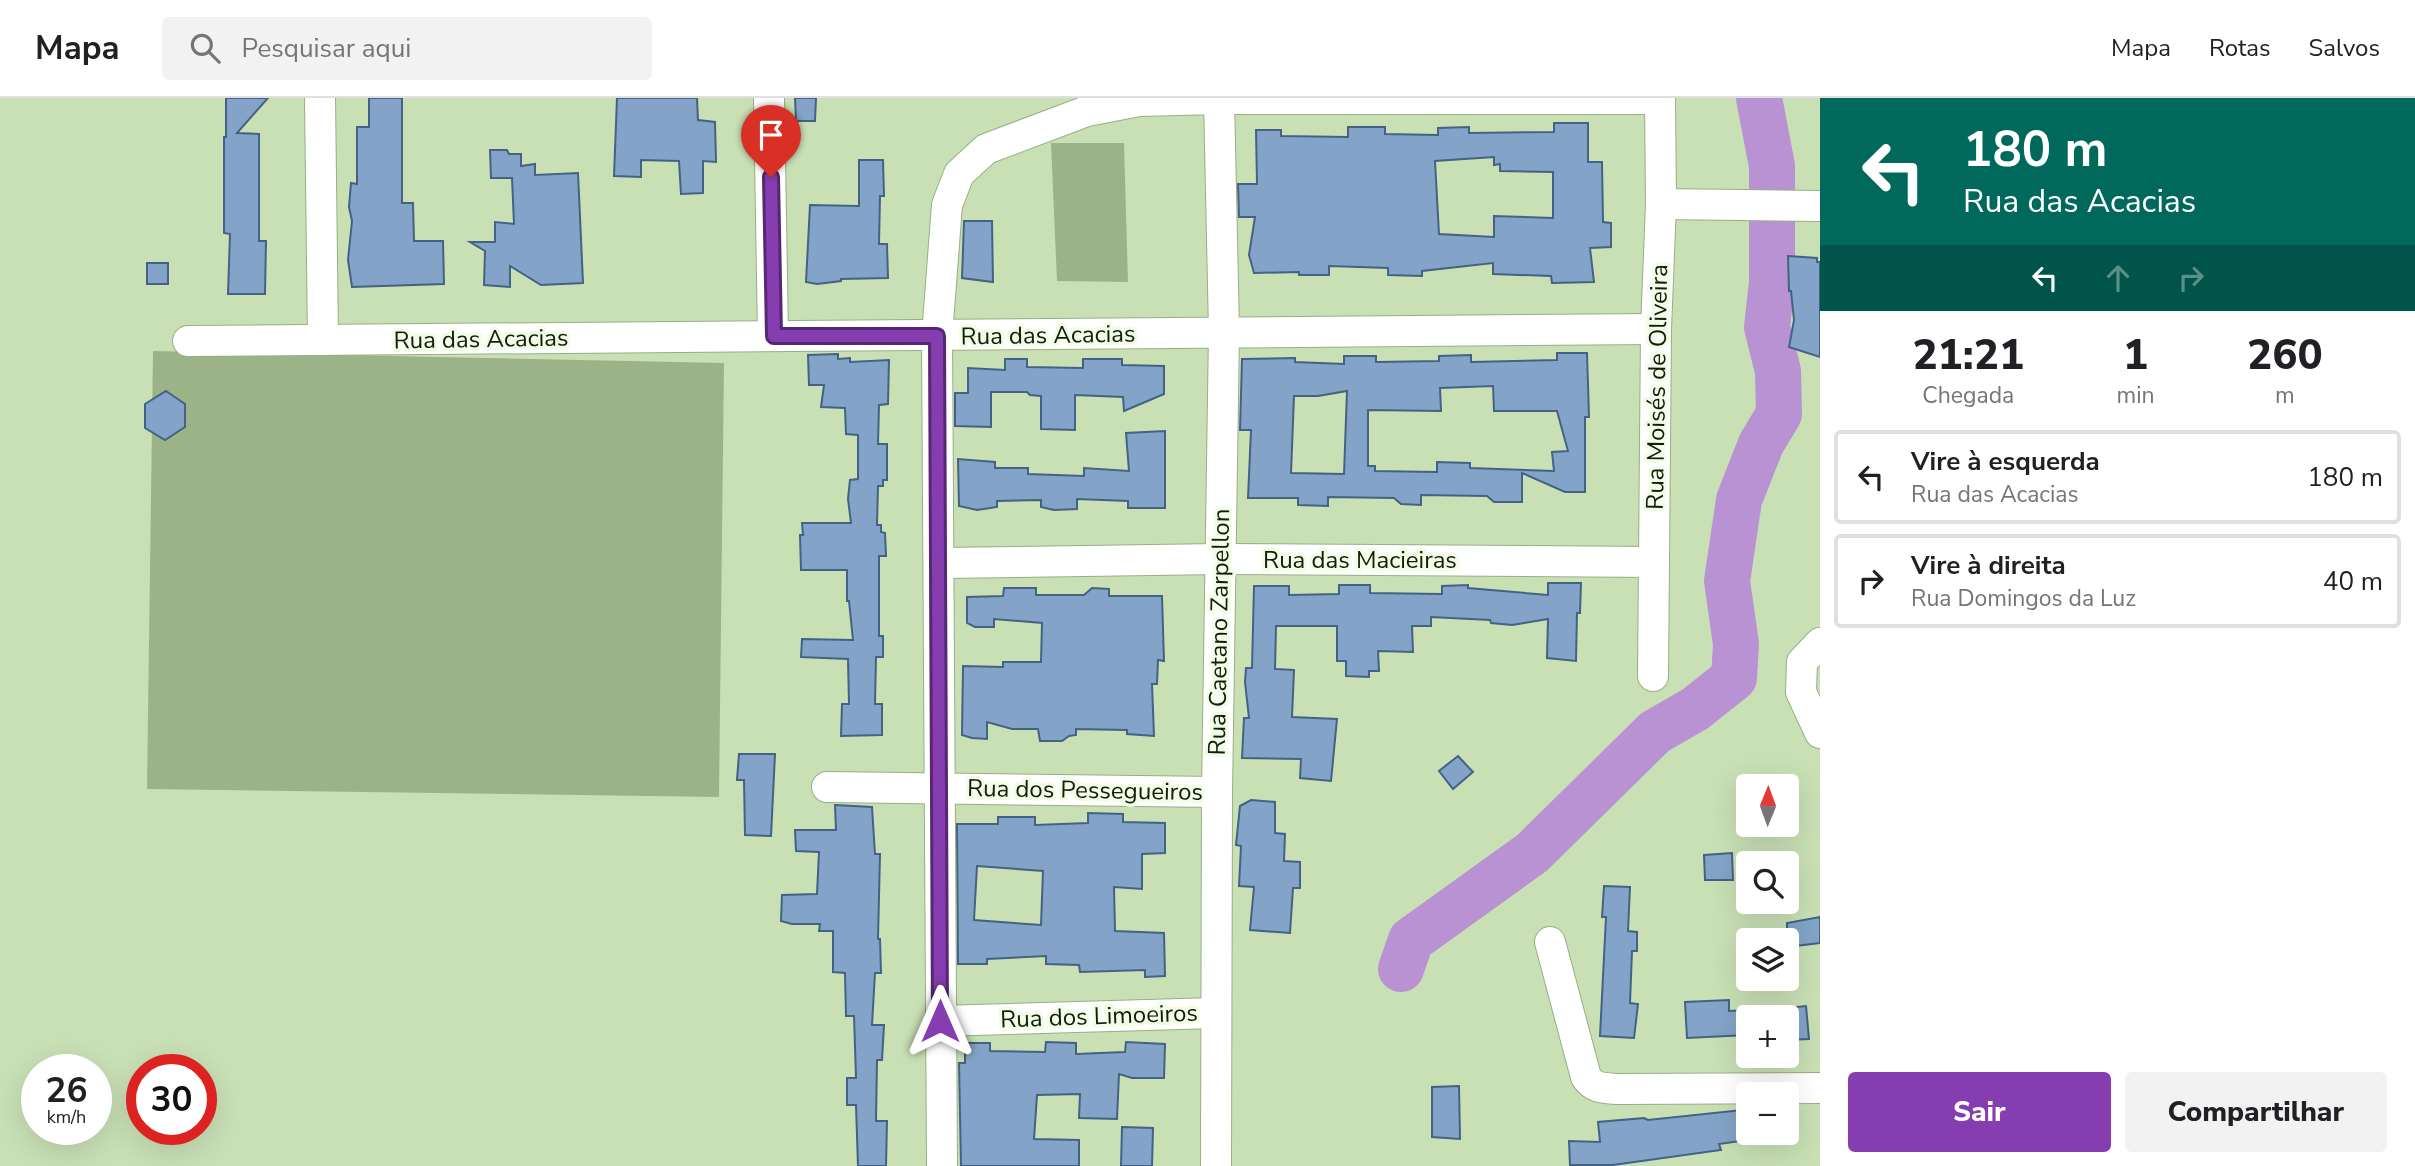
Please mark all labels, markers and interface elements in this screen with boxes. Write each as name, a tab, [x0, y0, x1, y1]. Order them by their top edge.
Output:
search box	[162, 17, 652, 80]
text: Mapa	[35, 26, 120, 71]
icon: search	[186, 29, 224, 67]
text: Pesquisar aqui	[242, 31, 411, 66]
text: Mapa	[2111, 32, 2171, 64]
text: Rotas	[2209, 32, 2271, 64]
text: Salvos	[2309, 32, 2380, 64]
pin	[741, 105, 801, 177]
icon: arrive	[752, 116, 790, 154]
text: 180 m	[1963, 116, 2107, 183]
icon: left	[1848, 126, 1939, 217]
text: Rua das Acacias	[1963, 180, 2196, 223]
icon: left	[2026, 259, 2064, 297]
icon: ahead	[2099, 259, 2137, 297]
icon: right	[2172, 259, 2210, 297]
street label: Rua Moisés de Oliveira	[1639, 264, 1675, 510]
street label: Rua das Acacias	[960, 317, 1136, 353]
street label: Rua das Acacias	[393, 321, 569, 357]
text: 21:21	[1912, 327, 2024, 384]
text: 1	[2123, 327, 2148, 384]
text: 260	[2247, 327, 2323, 384]
text: Chegada	[1922, 380, 2014, 411]
text: min	[2117, 380, 2155, 411]
text: m	[2275, 380, 2295, 411]
text: Vire à esquerda	[1911, 444, 2100, 479]
icon: left	[1852, 458, 1890, 496]
text: 180 m	[2307, 460, 2383, 495]
text: Rua das Acacias	[1911, 479, 2079, 510]
street label: Rua Caetano Zarpellon	[1201, 508, 1237, 756]
street label: Rua das Macieiras	[1263, 544, 1457, 576]
text: Vire à direita	[1911, 548, 2066, 583]
icon: right	[1852, 562, 1890, 600]
text: 40 m	[2323, 564, 2383, 599]
text: Rua Domingos da Luz	[1911, 583, 2136, 614]
street label: Rua dos Pessegueiros	[967, 772, 1203, 808]
north arrow	[1736, 774, 1799, 836]
map controls	[1736, 774, 1799, 1145]
button: search	[1736, 851, 1799, 914]
button: layers	[1736, 928, 1799, 991]
position arrow	[903, 984, 977, 1058]
street label: Rua dos Limoeiros	[1000, 997, 1198, 1035]
button: +	[1736, 1005, 1799, 1068]
speed limit sign: 30	[126, 1054, 217, 1145]
text: 26	[45, 1067, 88, 1114]
button: Sair	[1848, 1072, 2111, 1152]
button: Compartilhar	[2125, 1072, 2387, 1152]
button: −	[1736, 1082, 1799, 1145]
text: km/h	[47, 1105, 86, 1129]

